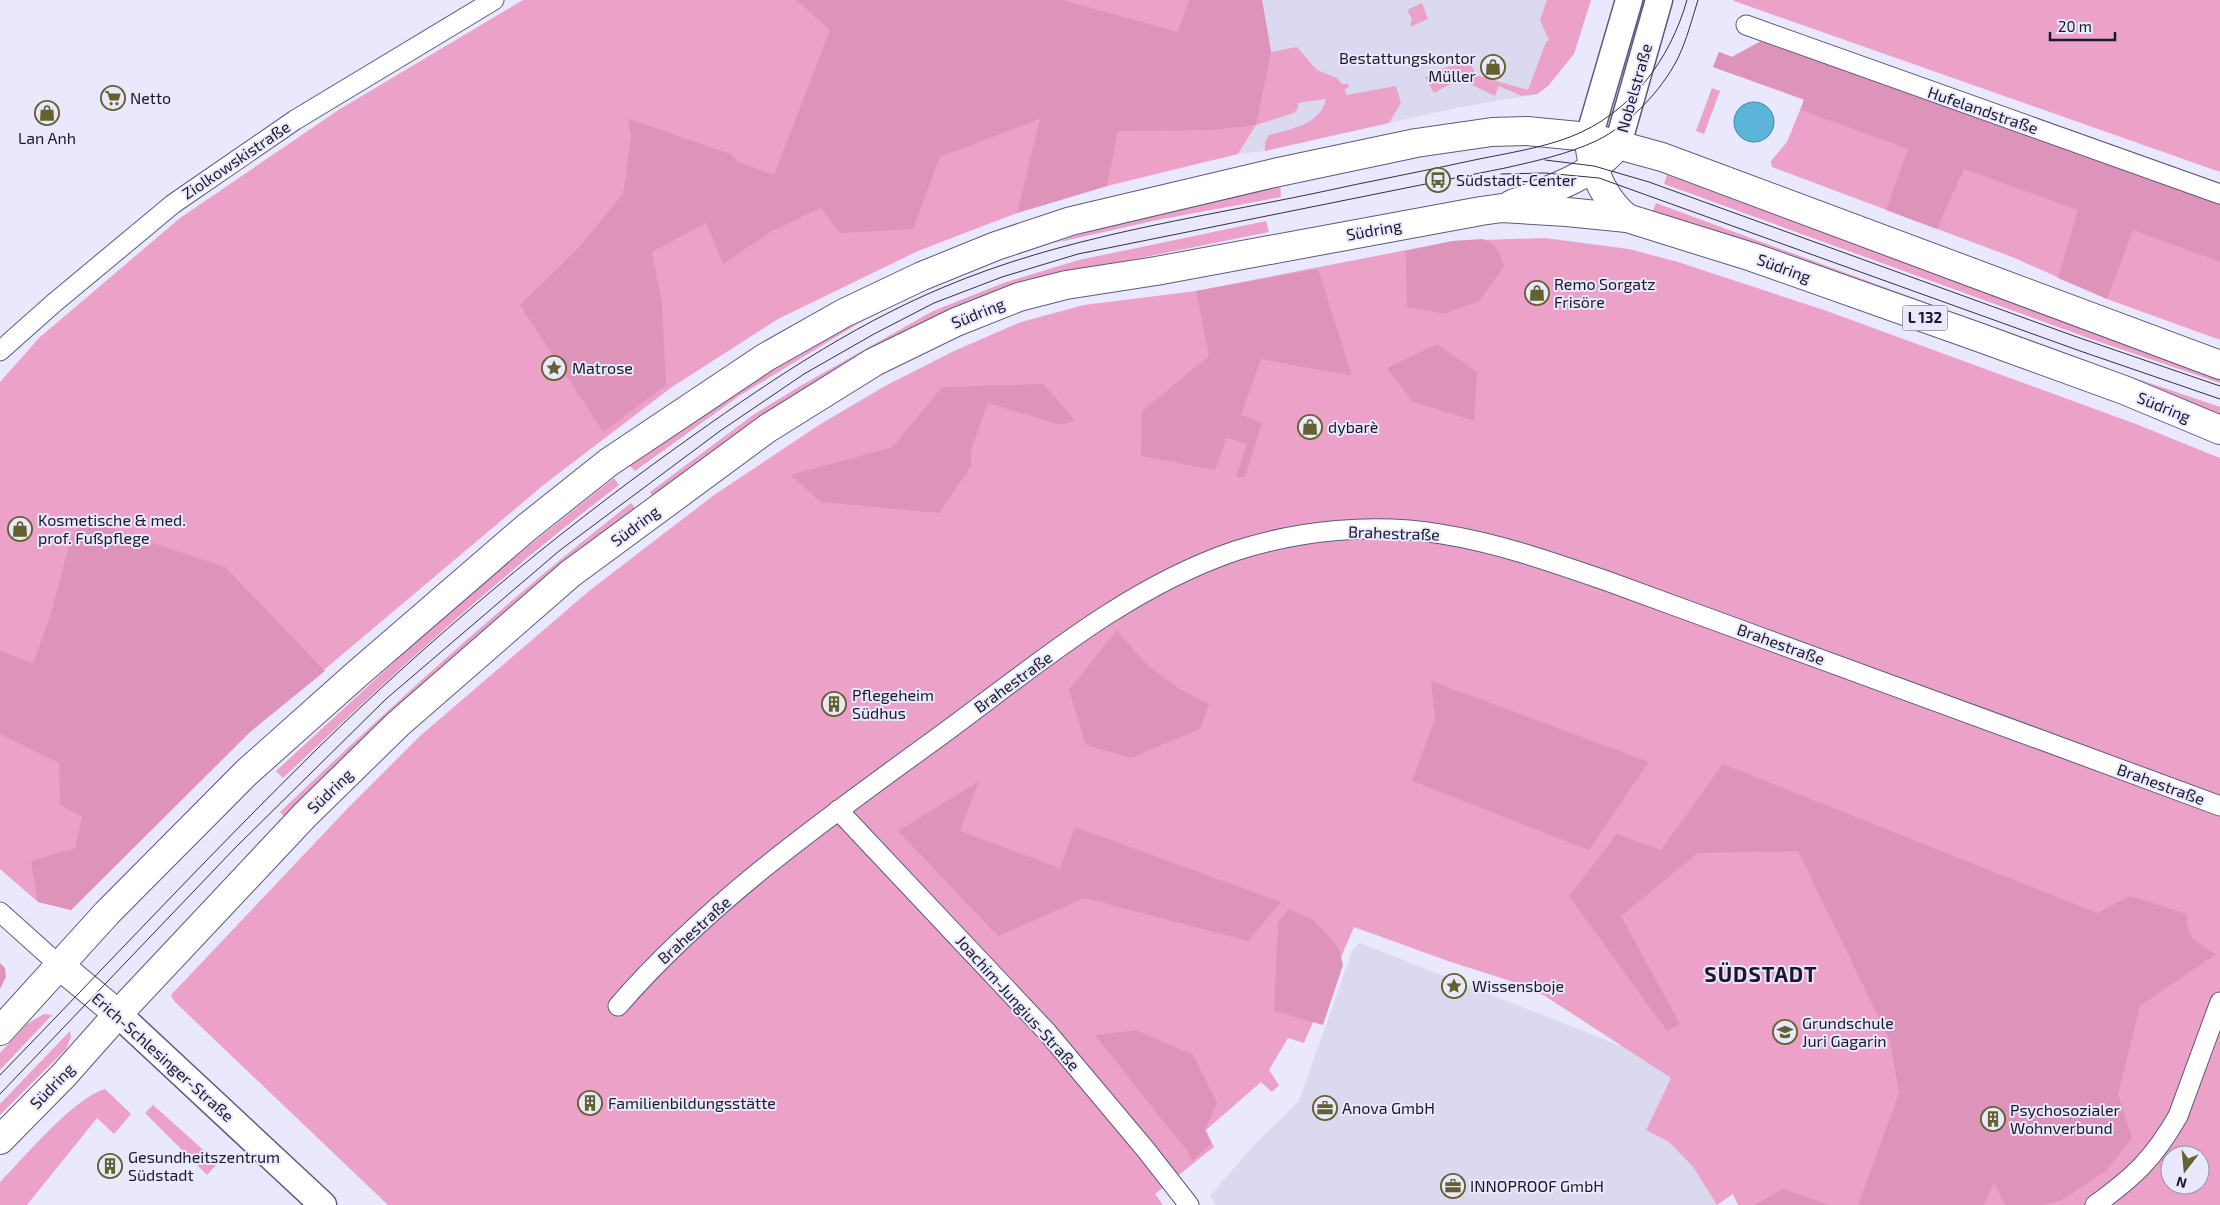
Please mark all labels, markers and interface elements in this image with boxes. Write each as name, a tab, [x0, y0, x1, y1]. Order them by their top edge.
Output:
scale bar	[2050, 10, 2115, 42]
text: 20 m	[2058, 17, 2092, 35]
street label: Nobelstraße	[1612, 41, 1655, 135]
place label: Bestattungskontor Müller	[1339, 48, 1477, 85]
shop icon: Bestattungskontor Müller	[1480, 54, 1506, 80]
street label: Hufelandstraße	[1926, 82, 2041, 137]
supermarket icon: Netto	[100, 85, 126, 111]
place label: Netto	[130, 88, 171, 107]
shop icon: Lan Anh	[34, 100, 60, 126]
street label: Ziolkowskistraße	[178, 116, 293, 203]
place label: Lan Anh	[18, 128, 76, 147]
bus stop icon: Südstadt-Center	[1425, 167, 1451, 193]
place label: Südstadt-Center	[1456, 170, 1577, 189]
street label: Südring	[1345, 215, 1403, 244]
street label: Südring	[1755, 249, 1814, 286]
place label: Remo Sorgatz Frisöre	[1554, 274, 1655, 311]
shop icon: Remo Sorgatz Frisöre	[1524, 280, 1550, 306]
street label: Südring	[948, 293, 1007, 332]
road number: L 132	[1902, 306, 1948, 330]
place icon: Matrose	[541, 355, 567, 381]
place label: Matrose	[572, 358, 633, 377]
street label: Südring	[2135, 387, 2194, 426]
shop icon: dybarè	[1297, 414, 1323, 440]
place label: dybarè	[1328, 417, 1378, 436]
street label: Südring	[607, 501, 663, 550]
place label: Kosmetische & med. prof. Fußpflege	[38, 510, 186, 547]
shop icon: Kosmetische & med. prof. Fußpflege	[7, 516, 33, 542]
street label: Brahestraße	[1348, 521, 1440, 544]
street label: Brahestraße	[1735, 619, 1828, 668]
street label: Brahestraße	[970, 647, 1055, 716]
place label: Pflegeheim Südhus	[852, 685, 934, 722]
building icon: Pflegeheim Südhus	[821, 691, 847, 717]
street label: Brahestraße	[2115, 759, 2208, 808]
street label: Südring	[303, 764, 356, 817]
street label: Brahestraße	[653, 892, 734, 967]
street label: Joachim-Jungius-Straße	[953, 931, 1084, 1074]
district label: SÜDSTADT	[1704, 961, 1818, 986]
place icon: Wissensboje	[1441, 973, 1467, 999]
place label: Wissensboje	[1472, 976, 1564, 996]
street label: Erich-Schlesinger-Straße	[89, 988, 238, 1125]
place label: Grundschule Juri Gagarin	[1802, 1013, 1894, 1050]
school or university icon: Grundschule Juri Gagarin	[1772, 1019, 1798, 1045]
street label: Südring	[25, 1059, 78, 1112]
building icon: Familienbildungsstätte	[577, 1090, 603, 1116]
place label: Familienbildungsstätte	[608, 1093, 776, 1112]
office icon: Anova GmbH	[1312, 1095, 1338, 1121]
place label: Anova GmbH	[1342, 1098, 1435, 1117]
place label: Psychosozialer Wohnverbund	[2010, 1100, 2121, 1137]
building icon: Psychosozialer Wohnverbund	[1980, 1106, 2006, 1132]
north arrow	[2160, 1145, 2210, 1195]
place label: Gesundheitszentrum Südstadt	[128, 1147, 280, 1184]
building icon: Gesundheitszentrum Südstadt	[97, 1153, 123, 1179]
office icon: INNOPROOF GmbH	[1440, 1173, 1466, 1199]
text: N	[2174, 1173, 2188, 1193]
place label: INNOPROOF GmbH	[1470, 1176, 1604, 1195]

